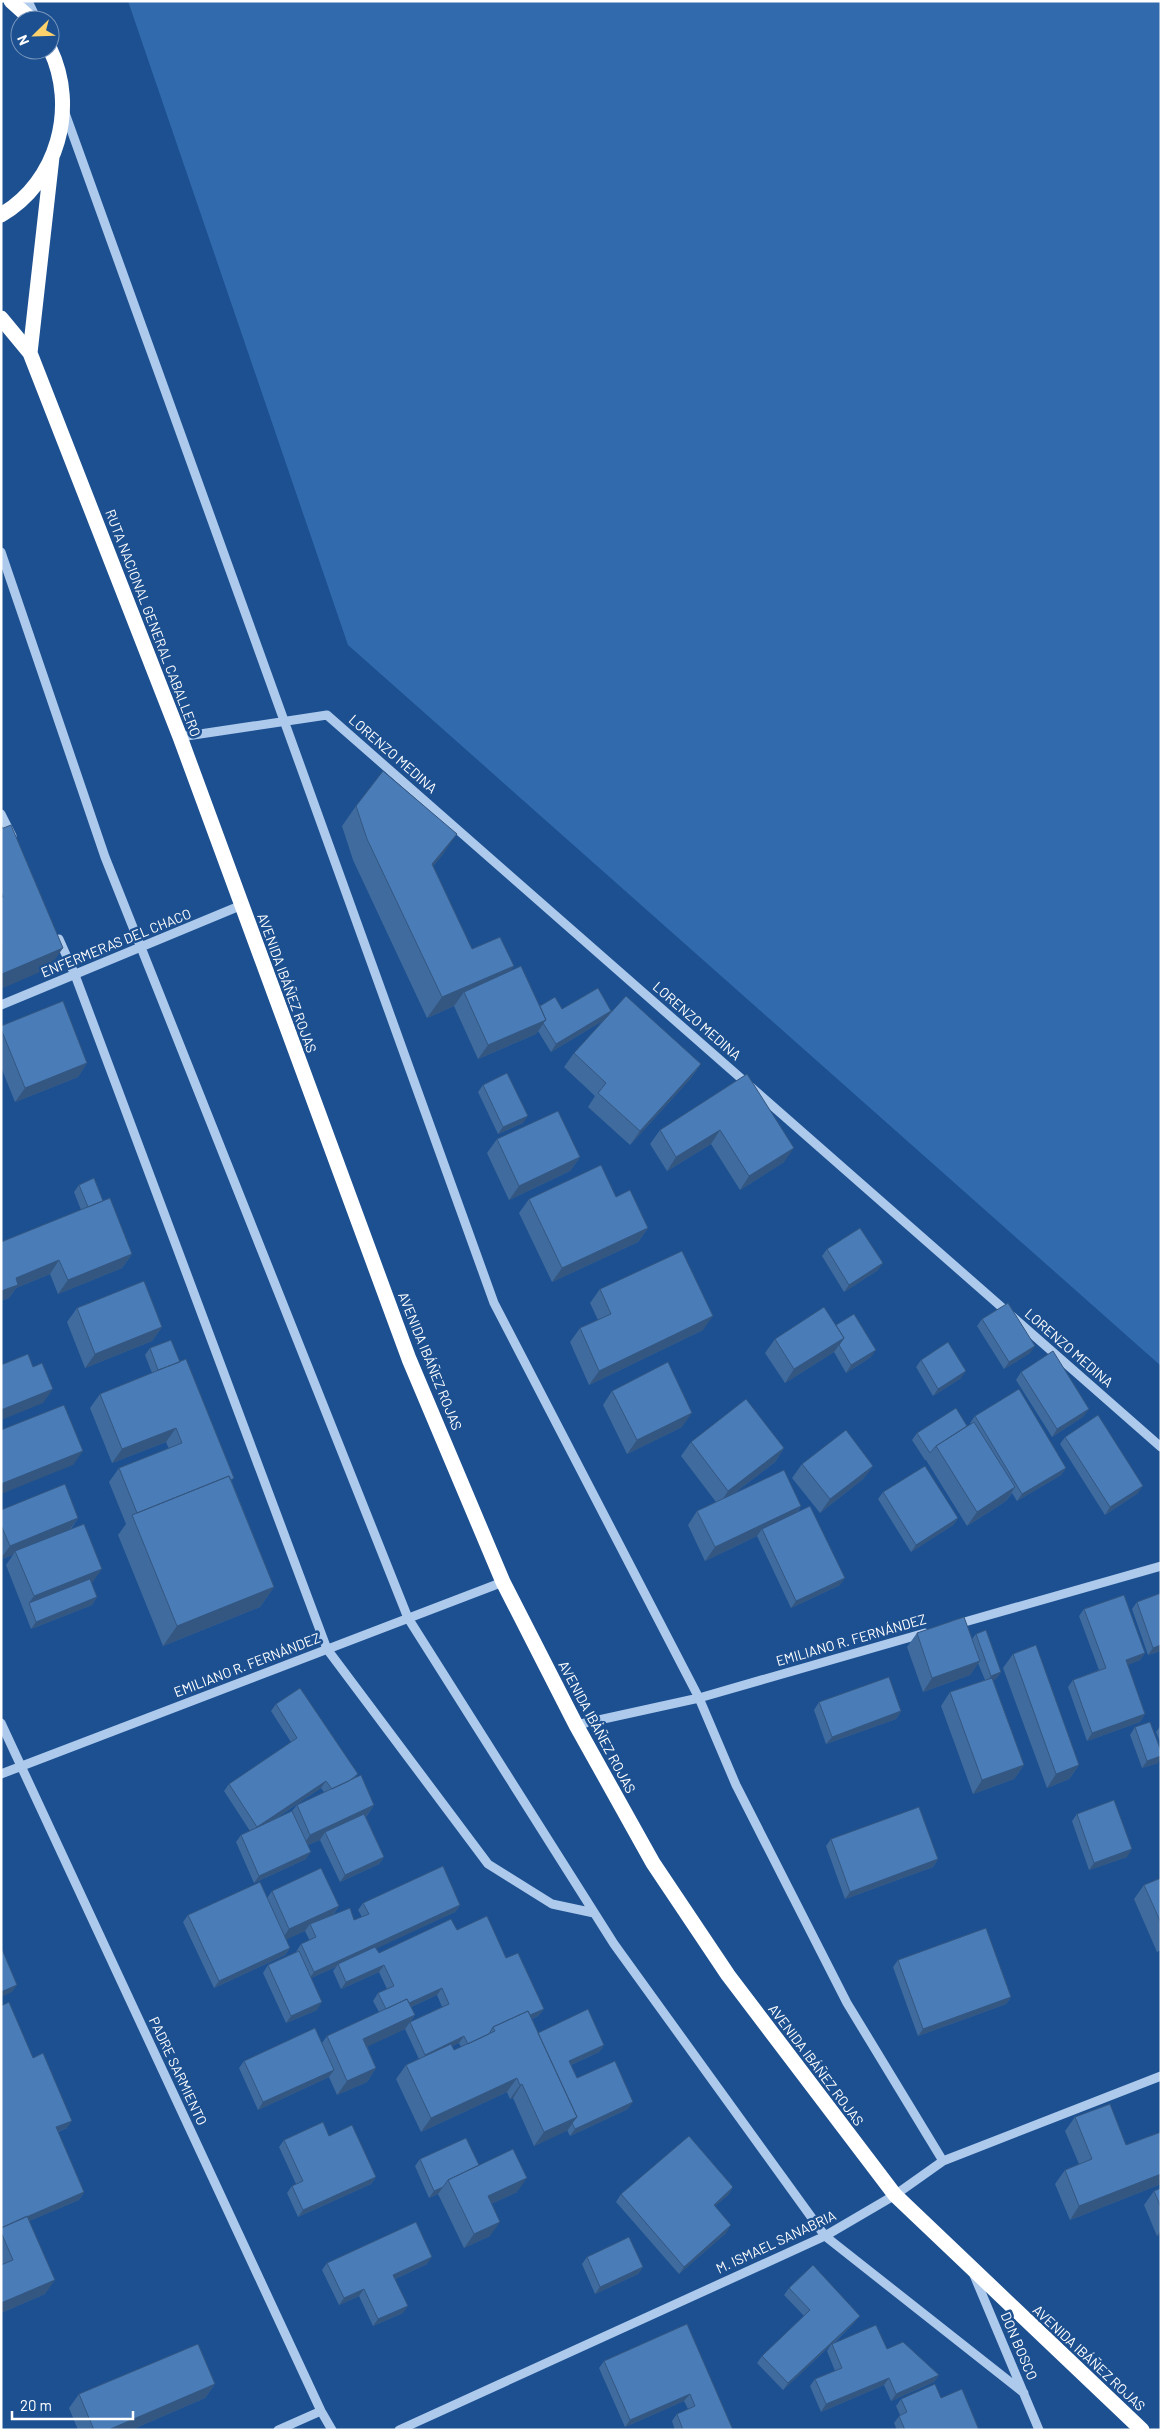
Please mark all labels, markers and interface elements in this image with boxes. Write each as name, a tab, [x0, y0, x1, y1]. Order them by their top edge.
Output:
north arrow	[10, 10, 60, 60]
text: N	[13, 33, 32, 48]
street label: RUTA NACIONAL GENERAL CABALLERO	[102, 507, 205, 739]
street label: LORENZO MEDINA	[346, 711, 441, 797]
street label: ENFERMERAS DEL CHACO	[38, 905, 193, 980]
street label: AVENIDA IBÁÑEZ ROJAS	[254, 911, 321, 1055]
street label: LORENZO MEDINA	[650, 978, 745, 1064]
street label: AVENIDA IBÁÑEZ ROJAS	[395, 1289, 466, 1432]
street label: LORENZO MEDINA	[1022, 1305, 1117, 1391]
street label: EMILIANO R. FERNÁNDEZ	[774, 1610, 928, 1669]
street label: EMILIANO R. FERNÁNDEZ	[171, 1629, 322, 1700]
street label: AVENIDA IBÁÑEZ ROJAS	[555, 1658, 640, 1796]
street label: AVENIDA IBÁÑEZ ROJAS	[765, 2001, 868, 2129]
street label: PADRE SARMIENTO	[146, 2014, 211, 2128]
street label: M. ISMAEL SANABRIA	[713, 2206, 839, 2277]
street label: AVENIDA IBÁÑEZ ROJAS	[1030, 2301, 1149, 2414]
street label: DON BOSCO	[997, 2309, 1041, 2382]
scale bar	[12, 2388, 134, 2420]
text: 20 m	[20, 2396, 52, 2414]

